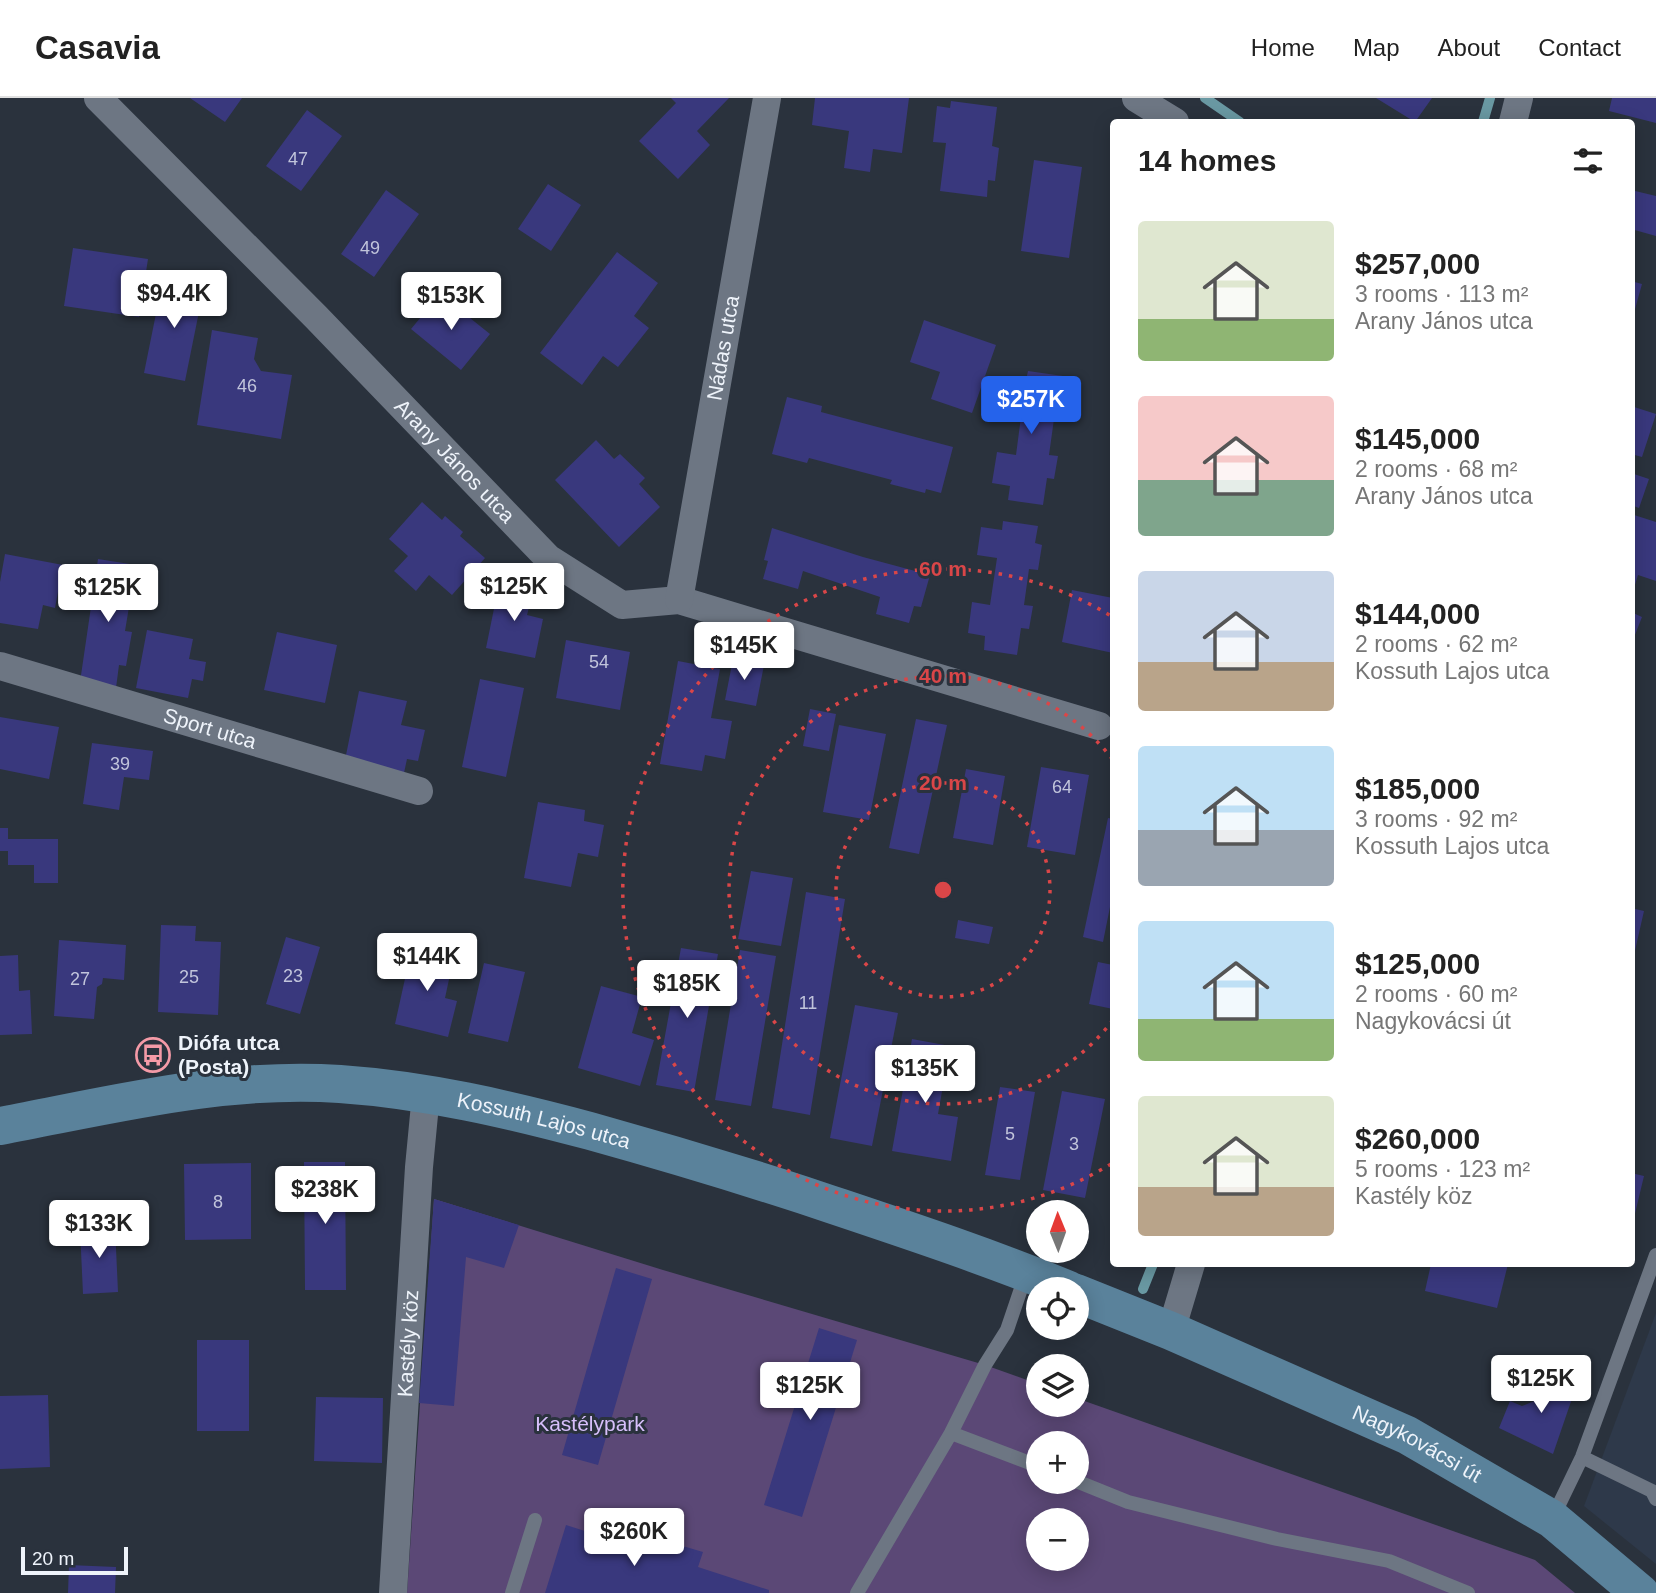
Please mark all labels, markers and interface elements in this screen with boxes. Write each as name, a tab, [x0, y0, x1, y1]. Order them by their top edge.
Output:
text: Casavia	[35, 29, 160, 66]
text: Home	[1251, 34, 1315, 61]
text: Map	[1353, 34, 1400, 61]
text: About	[1438, 34, 1500, 61]
text: Contact	[1538, 34, 1621, 61]
icon: filters	[1569, 142, 1607, 180]
text: 14 homes	[1138, 144, 1276, 177]
house number: 47	[288, 149, 308, 169]
house number: 49	[360, 238, 380, 258]
text: $257,000	[1355, 247, 1480, 280]
icon: home	[1194, 249, 1278, 333]
pin: $94.4K	[117, 271, 231, 330]
pin: $153K	[402, 272, 500, 332]
text: $94.4K	[137, 280, 211, 306]
text: 3 rooms · 113 m²	[1355, 281, 1528, 307]
text: $153K	[417, 282, 485, 308]
street label: Nádas utca	[702, 293, 743, 402]
text: Arany János utca	[1355, 308, 1533, 334]
house number: 46	[237, 376, 257, 396]
pin: $257K	[982, 376, 1080, 436]
text: $257K	[997, 386, 1065, 412]
street label: Arany János utca	[390, 394, 520, 527]
text: $145,000	[1355, 422, 1480, 455]
icon: home	[1194, 424, 1278, 508]
text: 2 rooms · 68 m²	[1355, 456, 1517, 482]
text: Arany János utca	[1355, 483, 1533, 509]
text: 60 m	[919, 557, 967, 580]
pin: $125K	[59, 564, 157, 624]
pin: $125K	[465, 564, 563, 623]
text: $125K	[480, 573, 548, 599]
text: $125K	[74, 574, 142, 600]
text: $144,000	[1355, 597, 1480, 630]
icon: home	[1194, 599, 1278, 683]
pin: $145K	[695, 622, 793, 682]
text: 2 rooms · 62 m²	[1355, 631, 1517, 657]
text: $145K	[710, 632, 778, 658]
house number: 54	[589, 652, 609, 672]
text: Kossuth Lajos utca	[1355, 658, 1549, 684]
text: 40 m	[919, 664, 967, 687]
street label: Sport utca	[161, 703, 259, 753]
house number: 39	[110, 754, 130, 774]
text: 20 m	[919, 771, 967, 794]
text: $185,000	[1355, 772, 1480, 805]
icon: home	[1194, 774, 1278, 858]
house number: 64	[1052, 777, 1072, 797]
text: 3 rooms · 92 m²	[1355, 806, 1517, 832]
text: Kossuth Lajos utca	[1355, 833, 1549, 859]
centre of rings	[931, 878, 955, 902]
pin: $144K	[378, 934, 476, 993]
text: $144K	[393, 943, 461, 969]
text: $125,000	[1355, 947, 1480, 980]
icon: home	[1194, 949, 1278, 1033]
pin: $185K	[638, 960, 736, 1020]
house number: 23	[283, 966, 303, 986]
house number: 25	[179, 967, 199, 987]
house number: 27	[70, 969, 90, 989]
text: $185K	[653, 970, 721, 996]
text: 2 rooms · 60 m²	[1355, 981, 1517, 1007]
house number: 11	[799, 993, 817, 1013]
text: Nagykovácsi út	[1355, 1008, 1511, 1034]
place label: Diófa utca (Posta)	[178, 1031, 280, 1078]
bus stop icon: Diófa utca (Posta)	[134, 1036, 172, 1074]
pin: $135K	[876, 1046, 974, 1105]
text: $135K	[891, 1055, 959, 1081]
street label: Kossuth Lajos utca	[455, 1088, 634, 1153]
text: $260,000	[1355, 1122, 1480, 1155]
house number: 5	[1005, 1124, 1015, 1144]
icon: home	[1194, 1124, 1278, 1208]
house number: 3	[1069, 1134, 1079, 1154]
text: 5 rooms · 123 m²	[1355, 1156, 1530, 1182]
pin: $238K	[276, 1166, 374, 1226]
text: $238K	[291, 1176, 359, 1202]
text: Kastély köz	[1355, 1183, 1473, 1209]
house number: 8	[213, 1192, 223, 1212]
pin: $133K	[50, 1200, 148, 1260]
north arrow	[1026, 1200, 1088, 1264]
map controls	[1026, 1200, 1089, 1571]
text: $133K	[65, 1210, 133, 1236]
button: locate	[1026, 1277, 1089, 1340]
street label: Kastély köz	[393, 1289, 422, 1398]
button: layers	[1026, 1354, 1089, 1417]
pin: $125K	[1492, 1356, 1590, 1415]
pin: $125K	[761, 1362, 859, 1422]
text: $125K	[1507, 1365, 1575, 1391]
text: $125K	[776, 1372, 844, 1398]
street label: Nagykovácsi út	[1349, 1400, 1486, 1487]
park label: Kastélypark	[535, 1412, 645, 1435]
button: +	[1026, 1431, 1089, 1494]
pin: $260K	[585, 1508, 683, 1568]
button: −	[1026, 1508, 1089, 1571]
text: $260K	[600, 1518, 668, 1544]
scale bar	[21, 1544, 128, 1576]
text: 20 m	[32, 1548, 74, 1569]

